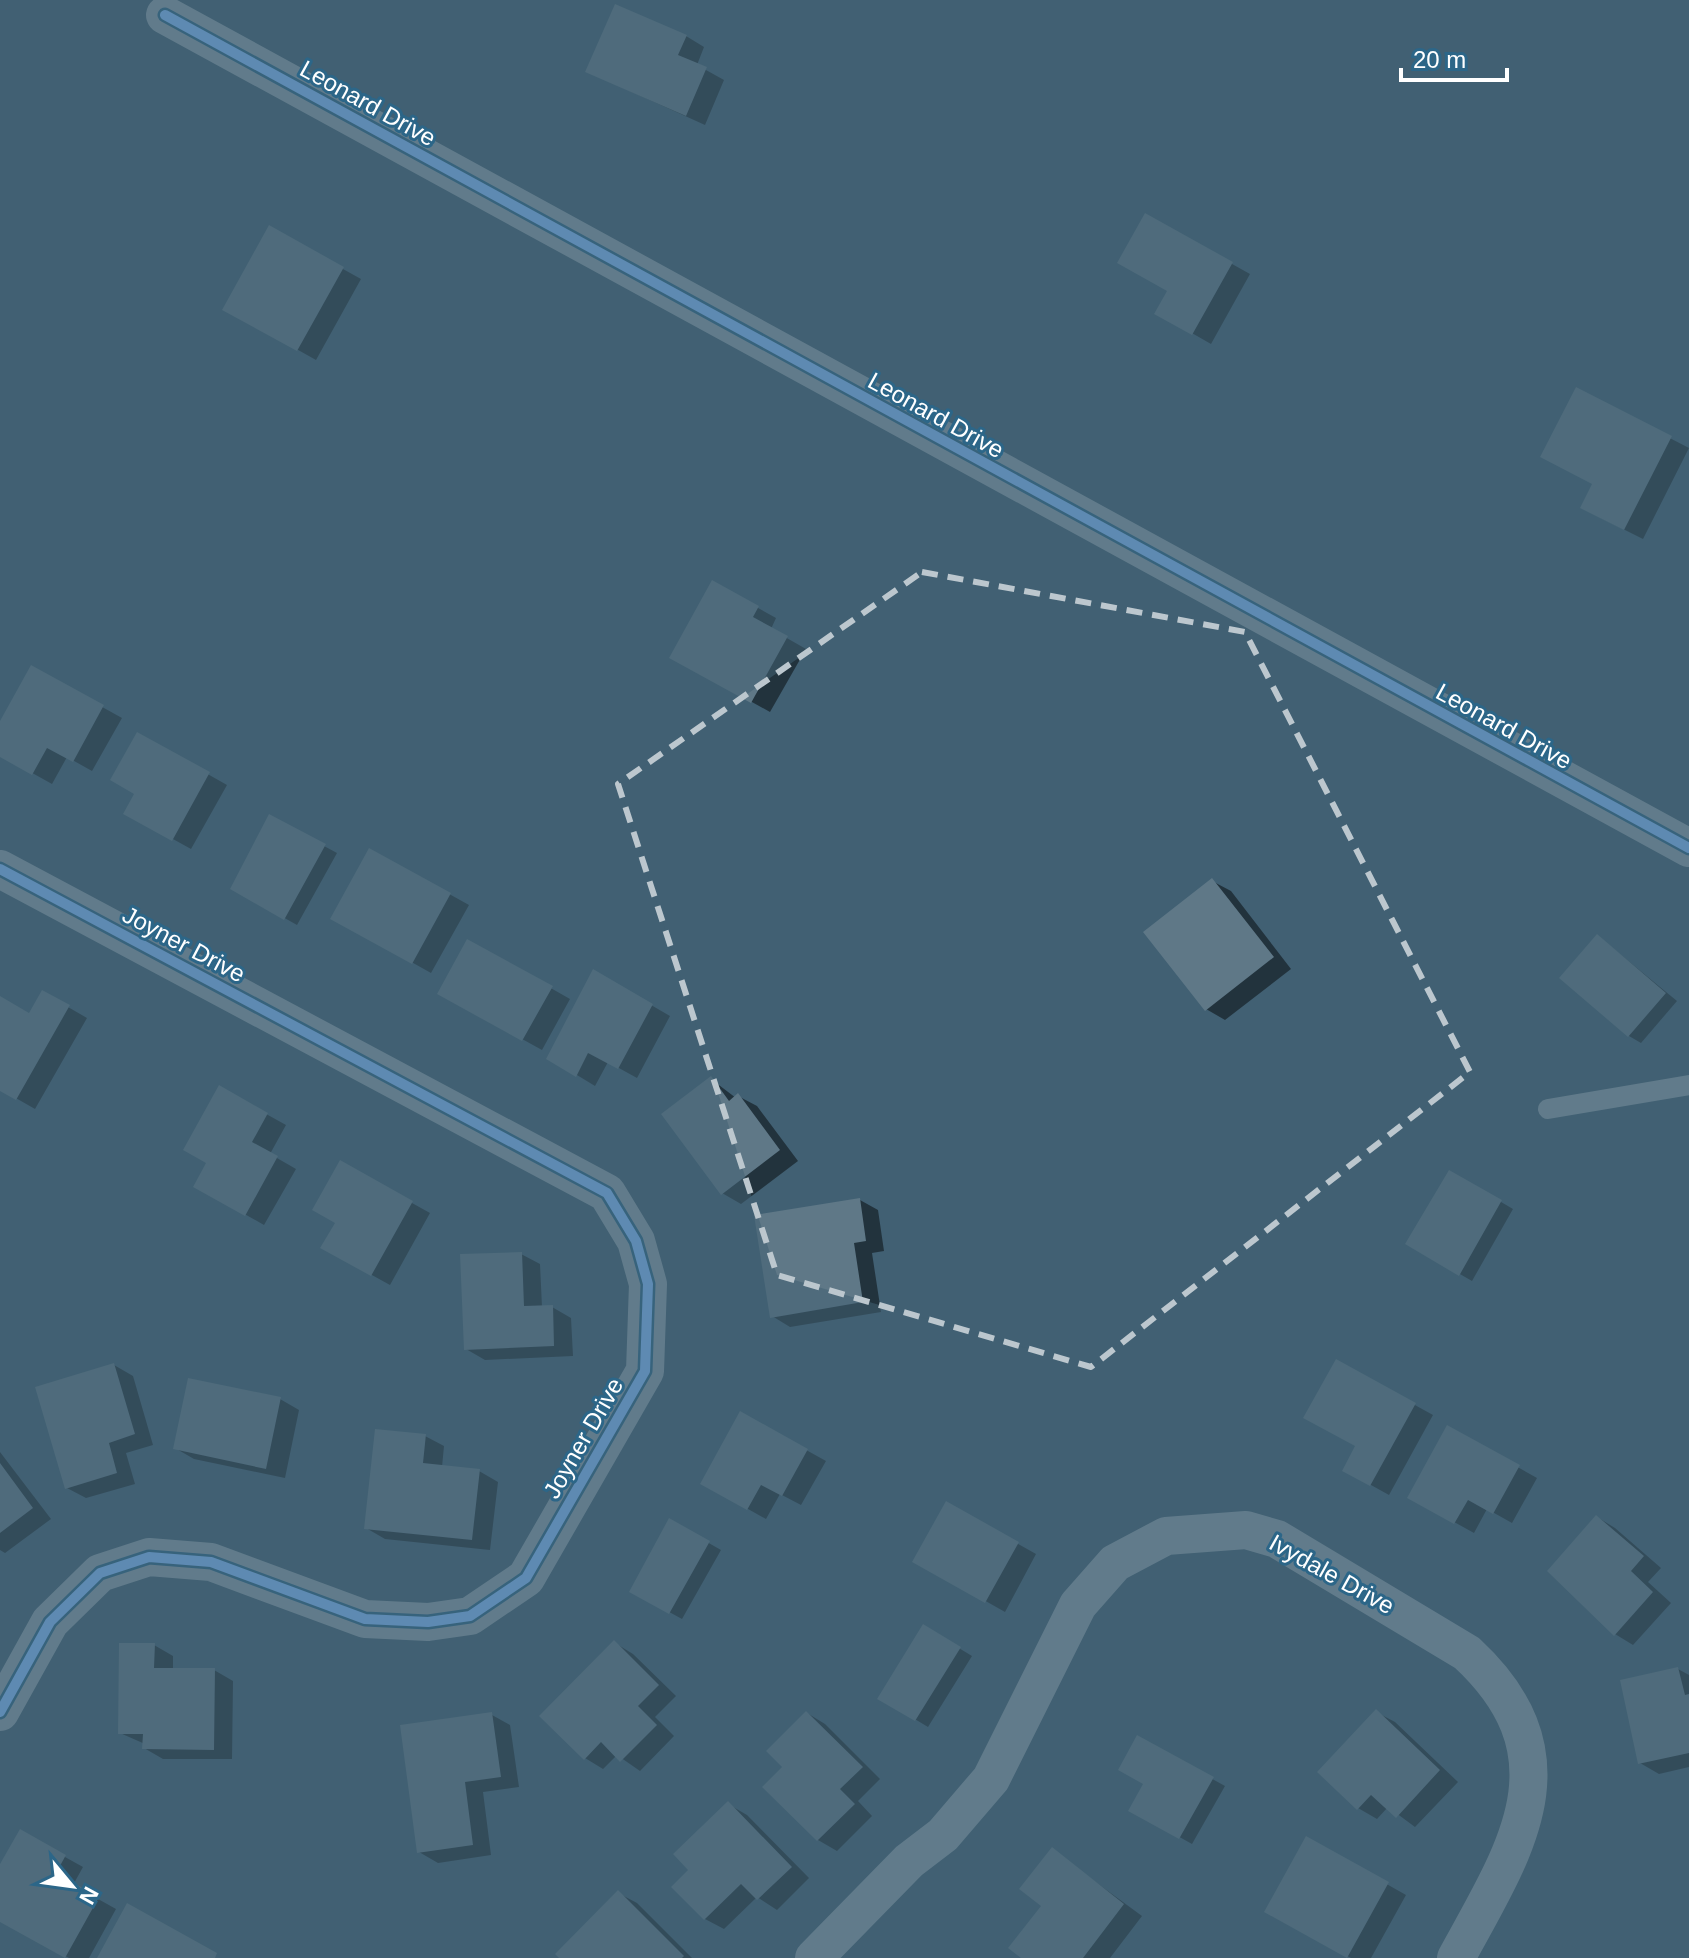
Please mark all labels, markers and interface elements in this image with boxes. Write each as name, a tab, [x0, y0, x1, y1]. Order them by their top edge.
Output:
scale bar	[1401, 32, 1507, 82]
text: 20 m	[1413, 46, 1466, 73]
street label: Leonard Drive	[296, 55, 440, 151]
street label: Leonard Drive	[864, 367, 1008, 463]
street label: Leonard Drive	[1432, 678, 1576, 774]
street label: Joyner Drive	[118, 900, 250, 988]
street label: Joyner Drive	[538, 1373, 628, 1503]
street label: Ivydale Drive	[1265, 1529, 1399, 1619]
north arrow	[32, 1846, 112, 1926]
text: N	[74, 1882, 104, 1908]

